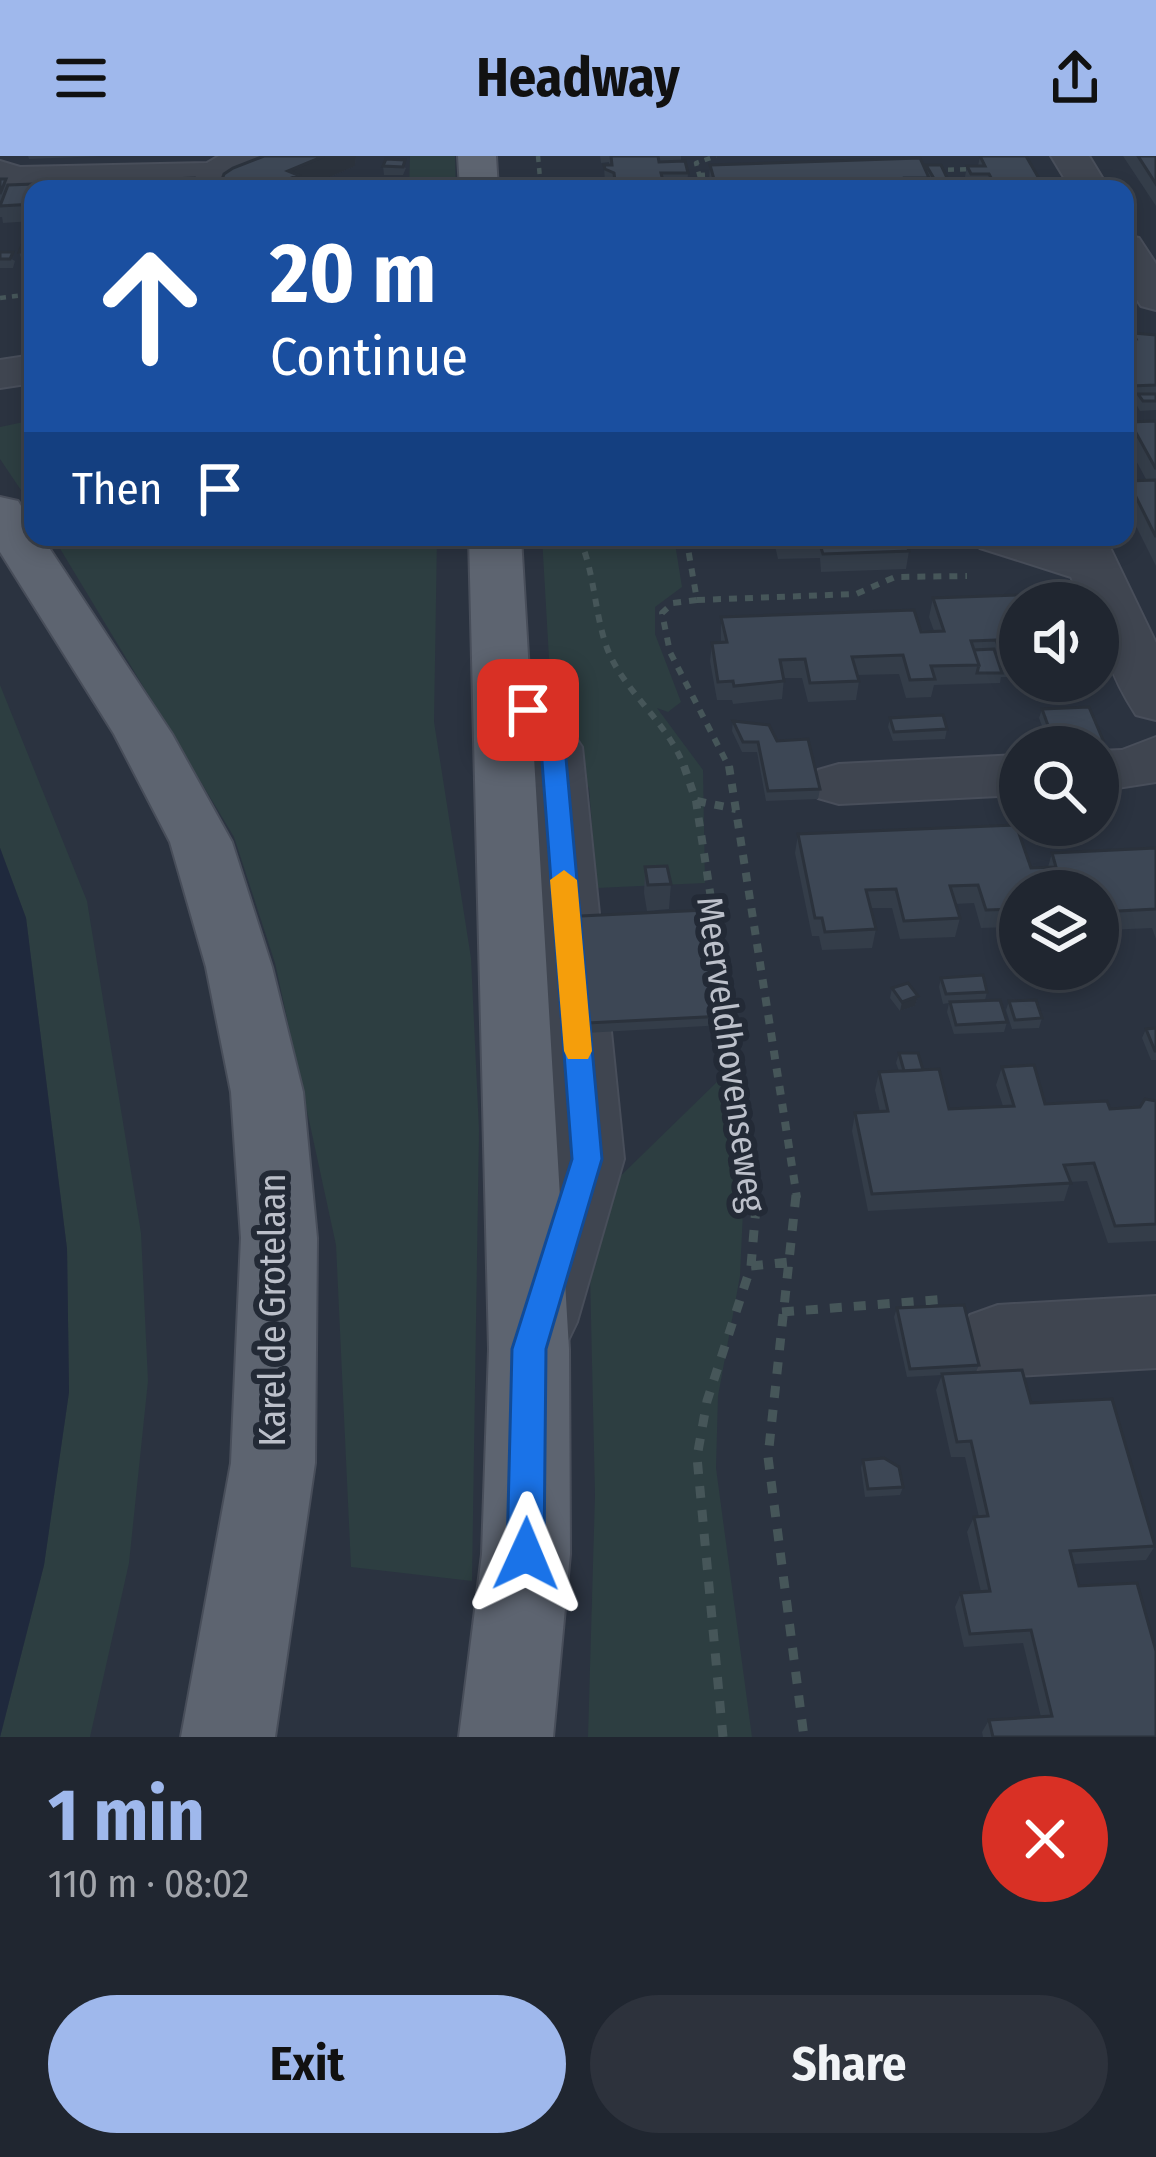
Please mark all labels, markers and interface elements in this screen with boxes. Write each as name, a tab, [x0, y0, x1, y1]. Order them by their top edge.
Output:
icon: menu	[48, 45, 114, 111]
icon: share	[1042, 45, 1108, 111]
text: Headway	[476, 46, 680, 110]
text: 20 m	[270, 223, 436, 324]
icon: ahead	[72, 228, 228, 384]
text: Continue	[270, 325, 468, 389]
icon: arrive	[187, 456, 253, 522]
text: Then	[72, 462, 163, 516]
map controls	[999, 582, 1119, 990]
button: sound	[999, 582, 1119, 702]
pin	[477, 659, 579, 761]
icon: arrive	[495, 677, 561, 743]
button: search	[999, 726, 1119, 846]
button: layers	[999, 870, 1119, 990]
street label: Meerveldhovenseweg	[687, 894, 775, 1215]
street label: Karel de Grotelaan	[251, 1174, 295, 1446]
position arrow	[463, 1491, 589, 1617]
text: 1 min	[48, 1773, 205, 1859]
button: close	[982, 1776, 1108, 1902]
text: 110 m · 08:02	[48, 1861, 249, 1907]
button: Exit	[48, 1995, 566, 2133]
button: Share	[590, 1995, 1108, 2133]

